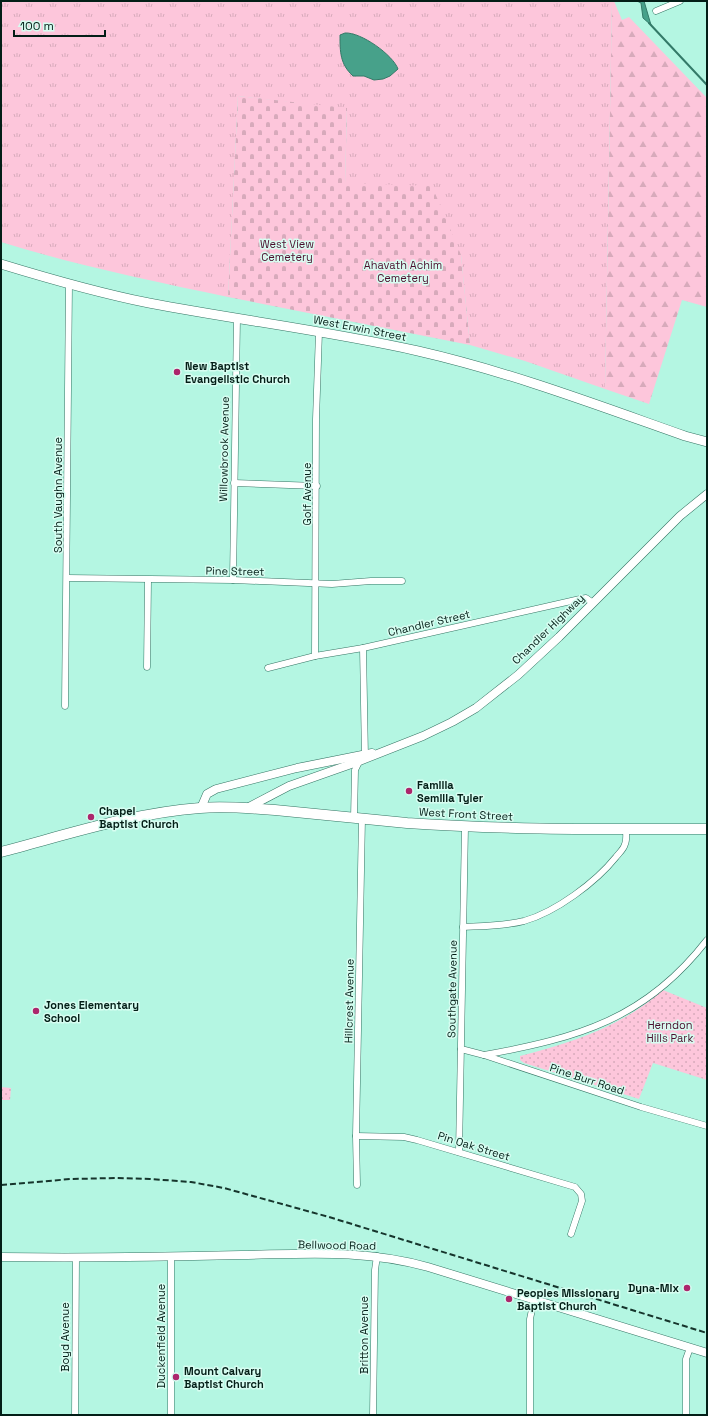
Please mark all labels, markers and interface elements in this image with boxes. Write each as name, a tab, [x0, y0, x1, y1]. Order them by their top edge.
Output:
scale bar	[14, 12, 105, 38]
text: 100 m	[20, 18, 54, 34]
park label: West View Cemetery	[260, 237, 314, 264]
park label: Ahavath Achim Cemetery	[364, 258, 442, 285]
street label: West Erwin Street	[312, 312, 408, 344]
place label: New Baptist Evangelistic Church	[185, 359, 290, 386]
marker: New Baptist Evangelistic Church	[172, 367, 182, 377]
street label: Willowbrook Avenue	[216, 396, 232, 502]
street label: South Vaughn Avenue	[51, 437, 65, 553]
street label: Golf Avenue	[300, 462, 314, 526]
street label: Pine Street	[205, 563, 265, 579]
street label: Chandler Highway	[509, 591, 587, 667]
street label: Chandler Street	[387, 607, 471, 639]
place label: Familia Semilla Tyler	[417, 778, 484, 805]
marker: Familia Semilla Tyler	[404, 786, 414, 796]
place label: Chapel Baptist Church	[99, 804, 179, 831]
street label: West Front Street	[419, 805, 513, 823]
marker: Chapel Baptist Church	[86, 812, 96, 822]
street label: Southgate Avenue	[444, 940, 460, 1038]
street label: Hillcrest Avenue	[341, 959, 357, 1043]
place label: Jones Elementary School	[44, 998, 139, 1025]
marker: Jones Elementary School	[31, 1006, 41, 1016]
park label: Herndon Hills Park	[647, 1018, 693, 1045]
street label: Pine Burr Road	[548, 1060, 626, 1098]
street label: Pin Oak Street	[436, 1128, 512, 1164]
street label: Bellwood Road	[298, 1237, 376, 1253]
place label: Dyna-Mix	[628, 1281, 679, 1295]
marker: Dyna-Mix	[682, 1283, 692, 1293]
street label: Duckenfield Avenue	[154, 1284, 168, 1388]
place label: Peoples Missionary Baptist Church	[517, 1286, 620, 1313]
marker: Peoples Missionary Baptist Church	[504, 1294, 514, 1304]
street label: Britton Avenue	[357, 1296, 371, 1374]
street label: Boyd Avenue	[58, 1302, 72, 1372]
place label: Mount Calvary Baptist Church	[184, 1364, 264, 1391]
marker: Mount Calvary Baptist Church	[171, 1372, 181, 1382]

